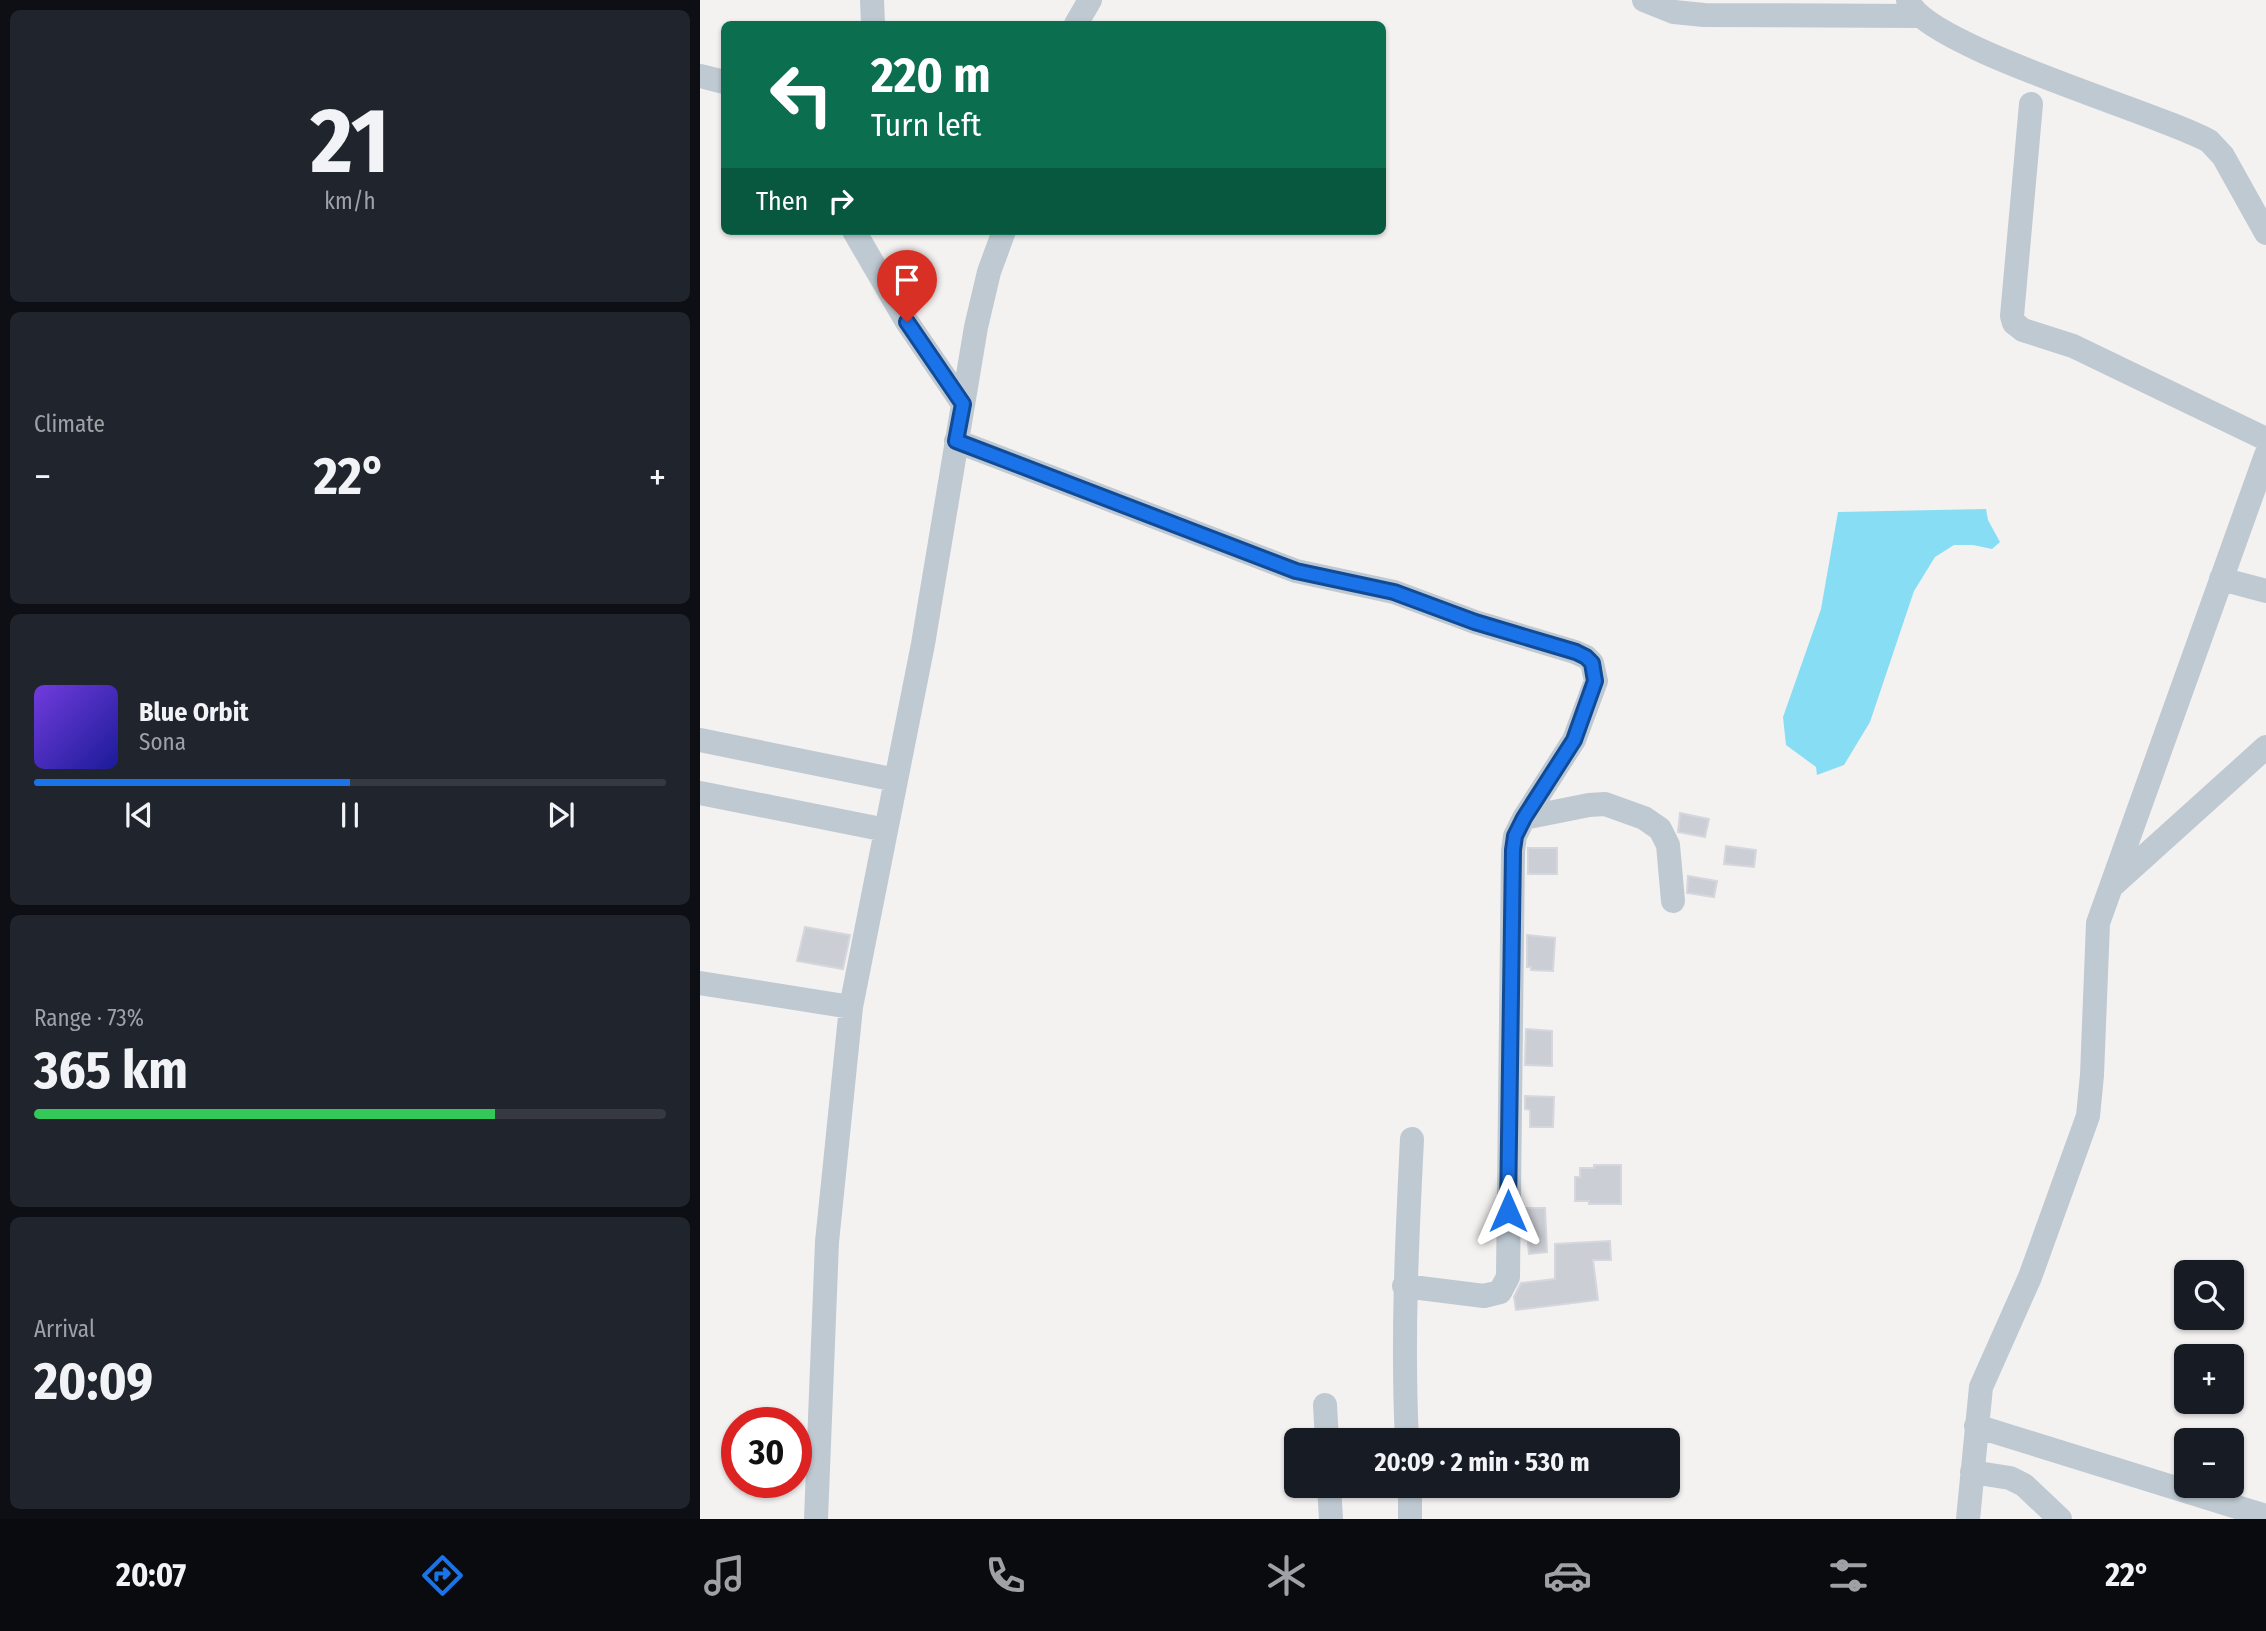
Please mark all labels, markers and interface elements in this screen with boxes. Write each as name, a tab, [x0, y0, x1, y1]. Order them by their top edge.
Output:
text: 220 m	[871, 46, 991, 105]
icon: left	[756, 49, 847, 140]
text: 21	[310, 87, 390, 196]
text: Turn left	[871, 106, 981, 144]
icon: right	[822, 182, 860, 220]
text: Then	[756, 186, 808, 217]
text: km/h	[324, 187, 376, 215]
pin	[877, 250, 937, 322]
icon: arrive	[888, 261, 926, 299]
text: Climate	[34, 410, 105, 438]
text: 22°	[314, 445, 386, 508]
text: −	[34, 454, 51, 500]
text: +	[649, 454, 666, 500]
text: Blue Orbit	[139, 697, 249, 728]
text: Sona	[139, 728, 186, 756]
icon: previous	[120, 796, 158, 834]
icon: pause	[331, 796, 369, 834]
icon: next	[542, 796, 580, 834]
text: Range · 73%	[34, 1004, 144, 1032]
text: 365 km	[34, 1039, 188, 1102]
position arrow	[1471, 1174, 1545, 1248]
map controls	[2174, 1260, 2244, 1498]
button: search	[2174, 1260, 2244, 1330]
text: Arrival	[34, 1315, 95, 1343]
button: +	[2174, 1344, 2244, 1414]
text: 20:09	[34, 1350, 153, 1413]
speed limit sign: 30	[721, 1407, 812, 1498]
button: −	[2174, 1428, 2244, 1498]
text: 20:09 · 2 min · 530 m	[1374, 1447, 1590, 1478]
icon: directions	[418, 1551, 467, 1600]
icon: music	[700, 1551, 749, 1600]
icon: phone	[981, 1551, 1030, 1600]
icon: climate	[1262, 1551, 1311, 1600]
icon: car	[1543, 1551, 1592, 1600]
icon: filters	[1824, 1551, 1873, 1600]
text: 20:07	[116, 1556, 186, 1594]
text: 22°	[2105, 1556, 2150, 1594]

